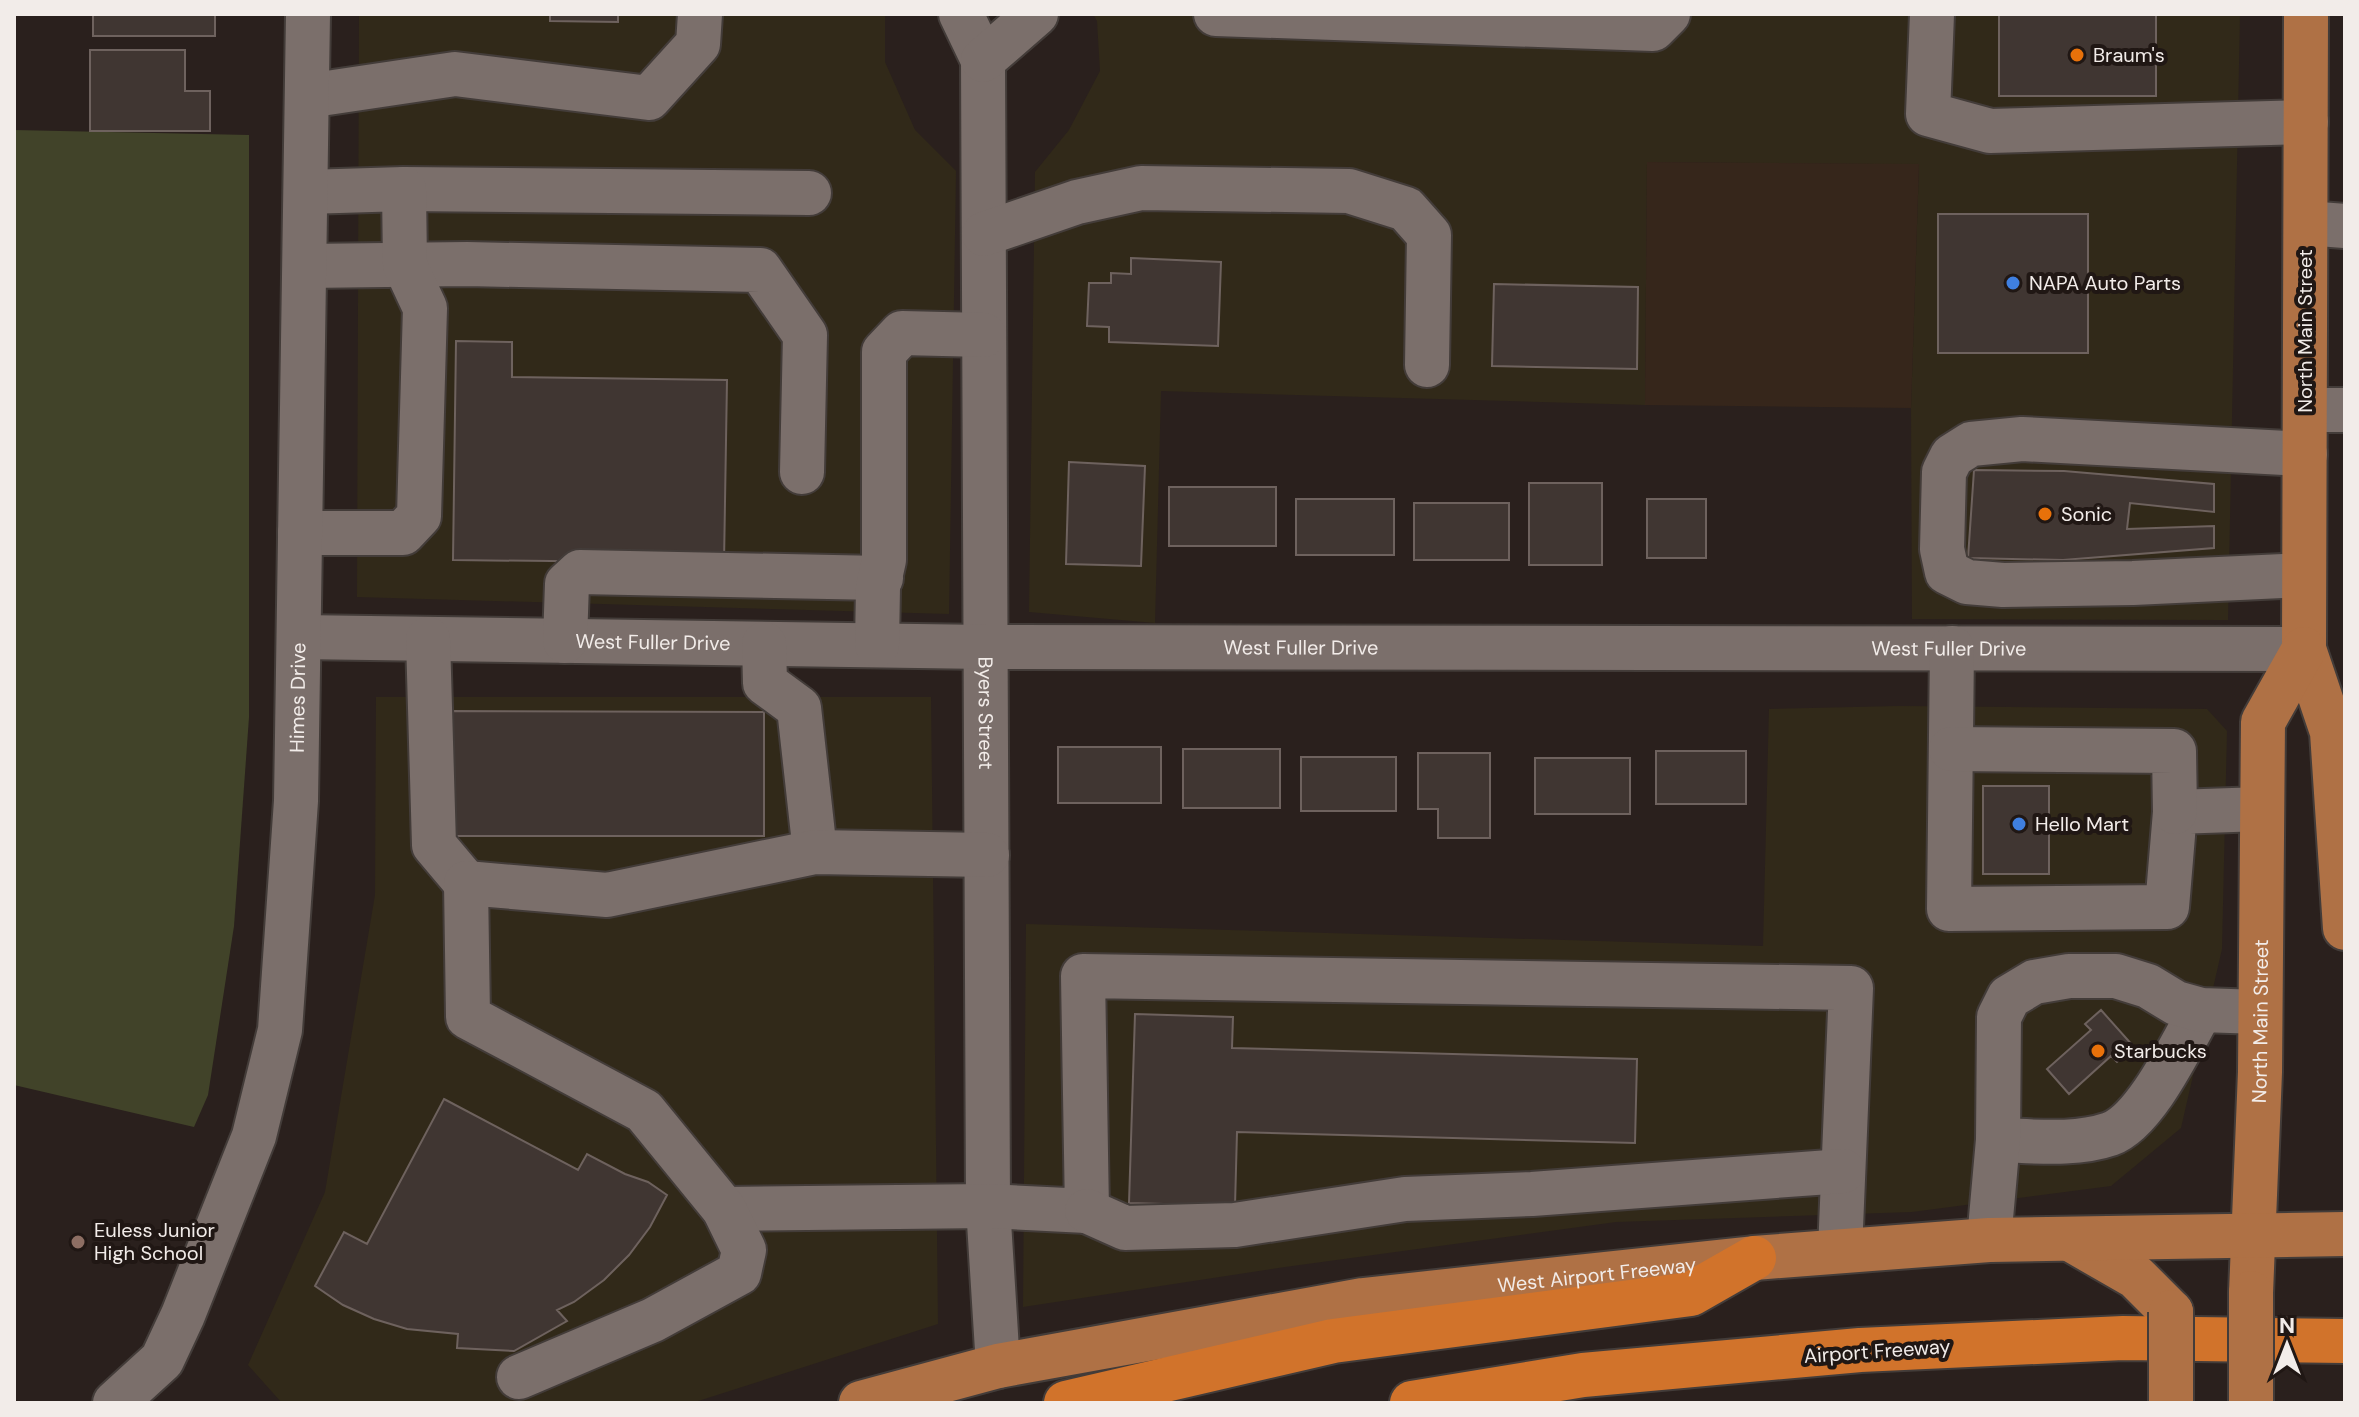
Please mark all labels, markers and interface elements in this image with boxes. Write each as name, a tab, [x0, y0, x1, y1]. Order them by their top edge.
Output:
place label: Braum's	[2093, 42, 2165, 68]
marker: Braum's	[2068, 46, 2086, 64]
street label: North Main Street	[2292, 249, 2318, 413]
place label: NAPA Auto Parts	[2029, 270, 2181, 296]
marker: NAPA Auto Parts	[2004, 274, 2022, 292]
place label: Sonic	[2061, 501, 2112, 527]
marker: Sonic	[2036, 505, 2054, 523]
street label: West Fuller Drive	[575, 628, 731, 656]
street label: West Fuller Drive	[1223, 634, 1379, 661]
street label: West Fuller Drive	[1871, 635, 2027, 662]
street label: Himes Drive	[284, 642, 311, 753]
street label: Byers Street	[973, 656, 999, 770]
place label: Hello Mart	[2035, 811, 2129, 837]
marker: Hello Mart	[2010, 815, 2028, 833]
street label: North Main Street	[2246, 939, 2274, 1104]
place label: Starbucks	[2114, 1038, 2207, 1064]
marker: Starbucks	[2089, 1042, 2107, 1060]
place label: Euless Junior High School	[94, 1217, 215, 1266]
marker: Euless Junior High School	[69, 1233, 87, 1251]
street label: West Airport Freeway	[1496, 1251, 1697, 1298]
north arrow	[2247, 1305, 2327, 1385]
text: N	[2279, 1311, 2295, 1340]
street label: Airport Freeway	[1803, 1333, 1951, 1369]

